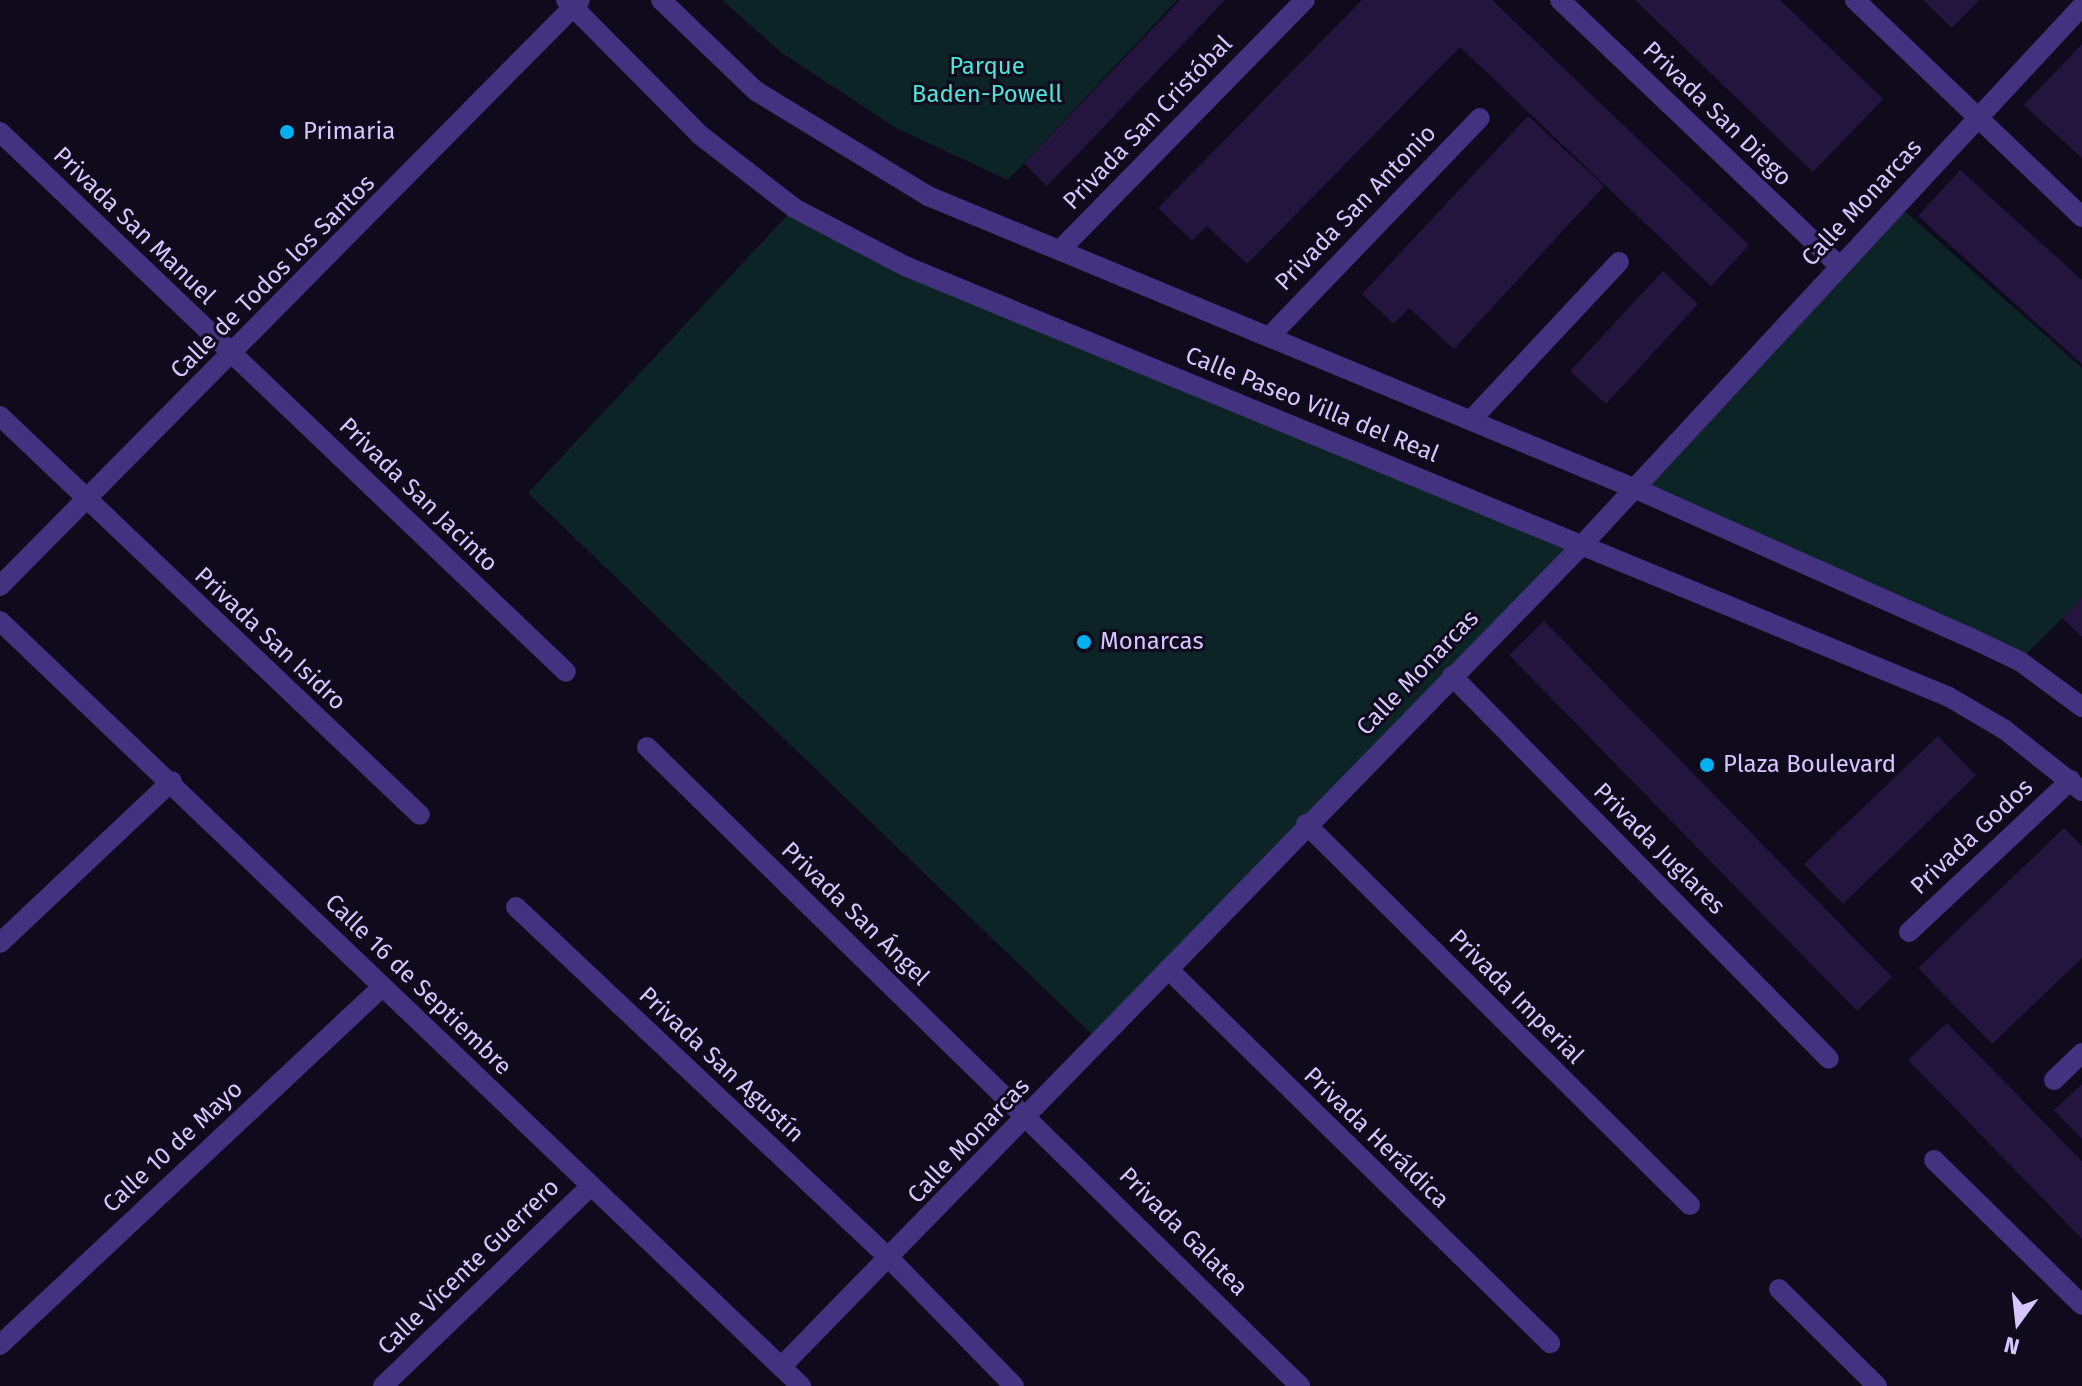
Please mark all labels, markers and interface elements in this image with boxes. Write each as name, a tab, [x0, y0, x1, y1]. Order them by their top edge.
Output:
street label: Privada San Cristóbal	[1057, 30, 1239, 216]
street label: Privada San Diego	[1637, 36, 1797, 192]
park label: Parque Baden-Powell	[912, 53, 1062, 109]
place label: Primaria	[303, 118, 395, 146]
street label: Privada San Antonio	[1269, 119, 1443, 297]
marker: Primaria	[278, 123, 296, 141]
street label: Calle Monarcas	[1796, 134, 1928, 272]
street label: Privada San Manuel	[47, 141, 221, 311]
street label: Calle de Todos los Santos	[165, 169, 381, 385]
street label: Calle Paseo Villa del Real	[1181, 341, 1443, 469]
street label: Privada San Jacinto	[333, 412, 503, 578]
street label: Privada San Isidro	[188, 562, 352, 716]
street label: Calle Monarcas	[1351, 604, 1485, 742]
place label: Monarcas	[1100, 628, 1204, 656]
marker: Monarcas	[1075, 633, 1093, 651]
place label: Plaza Boulevard	[1723, 751, 1896, 779]
marker: Plaza Boulevard	[1698, 756, 1716, 774]
street label: Privada Godos	[1905, 773, 2039, 901]
street label: Privada Juglares	[1587, 777, 1731, 921]
street label: Privada San Ángel	[775, 836, 935, 992]
street label: Calle 16 de Septiembre	[319, 888, 517, 1082]
street label: Privada Imperial	[1443, 924, 1589, 1070]
street label: Privada San Agustín	[633, 981, 809, 1149]
street label: Privada Heráldica	[1297, 1061, 1455, 1215]
street label: Calle Monarcas	[902, 1072, 1036, 1210]
street label: Calle 10 de Mayo	[97, 1075, 249, 1219]
street label: Privada Galatea	[1113, 1162, 1253, 1302]
street label: Calle Vicente Guerrero	[372, 1173, 566, 1361]
north arrow	[1978, 1282, 2058, 1362]
text: N	[2001, 1331, 2022, 1361]

